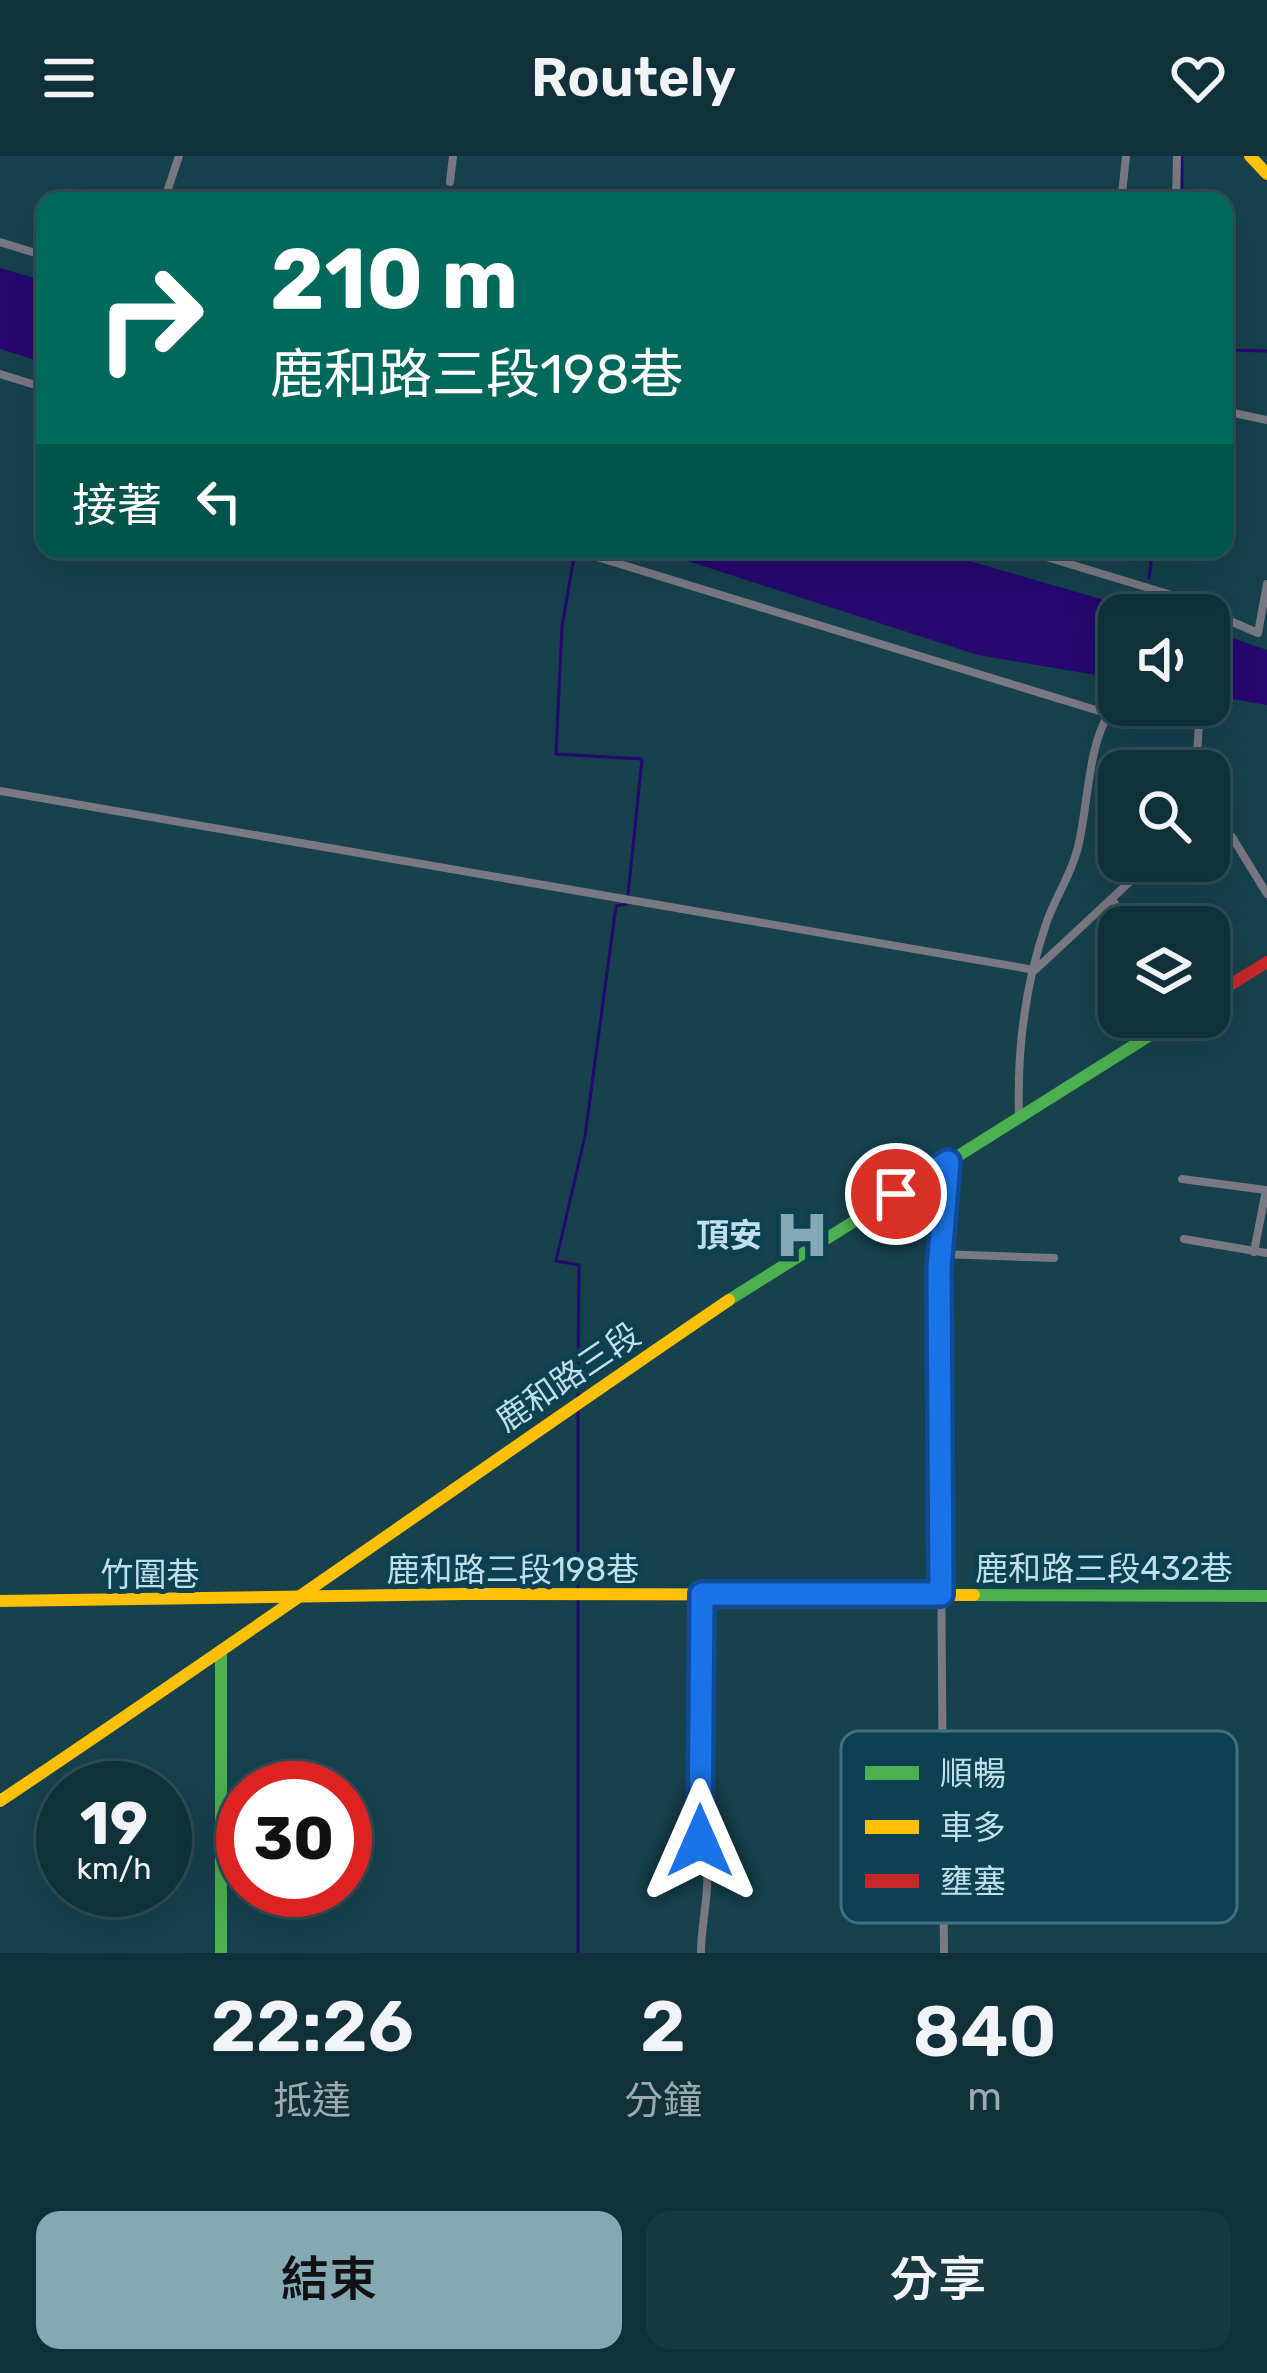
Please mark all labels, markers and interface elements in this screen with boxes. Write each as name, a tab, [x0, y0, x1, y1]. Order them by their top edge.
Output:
icon: menu	[36, 45, 102, 111]
icon: heart	[1165, 45, 1231, 111]
text: Routely	[531, 46, 736, 110]
text: 210 m	[270, 229, 518, 329]
icon: right	[72, 240, 228, 396]
text: 鹿和路三段198巷	[270, 343, 683, 407]
icon: left	[186, 468, 252, 534]
text: 接著	[72, 479, 162, 532]
map controls	[1098, 594, 1230, 1038]
button: sound	[1098, 594, 1230, 726]
button: search	[1098, 750, 1230, 882]
button: layers	[1098, 906, 1230, 1038]
pin	[845, 1143, 947, 1245]
icon: arrive	[863, 1161, 929, 1227]
hospital icon: 頂安	[773, 1206, 831, 1264]
place label: 頂安	[696, 1216, 762, 1255]
street label: 鹿和路三段	[489, 1315, 647, 1439]
street label: 鹿和路三段432巷	[975, 1549, 1233, 1588]
street label: 鹿和路三段198巷	[387, 1550, 639, 1589]
street label: 竹圍巷	[101, 1555, 200, 1594]
legend	[841, 1731, 1237, 1923]
text: 順暢	[940, 1754, 1006, 1793]
speed limit sign: 30	[216, 1761, 372, 1917]
position arrow	[637, 1778, 763, 1904]
text: 19	[80, 1788, 148, 1859]
text: 車多	[940, 1808, 1006, 1847]
text: km/h	[77, 1851, 151, 1887]
text: 壅塞	[940, 1862, 1006, 1901]
text: 22:26	[210, 1984, 414, 2069]
text: 2	[640, 1984, 686, 2069]
text: 840	[913, 1989, 1057, 2074]
text: m	[967, 2074, 1002, 2120]
text: 抵達	[273, 2078, 351, 2124]
text: 分鐘	[624, 2078, 702, 2124]
button: 結束	[36, 2211, 622, 2349]
button: 分享	[646, 2211, 1231, 2349]

